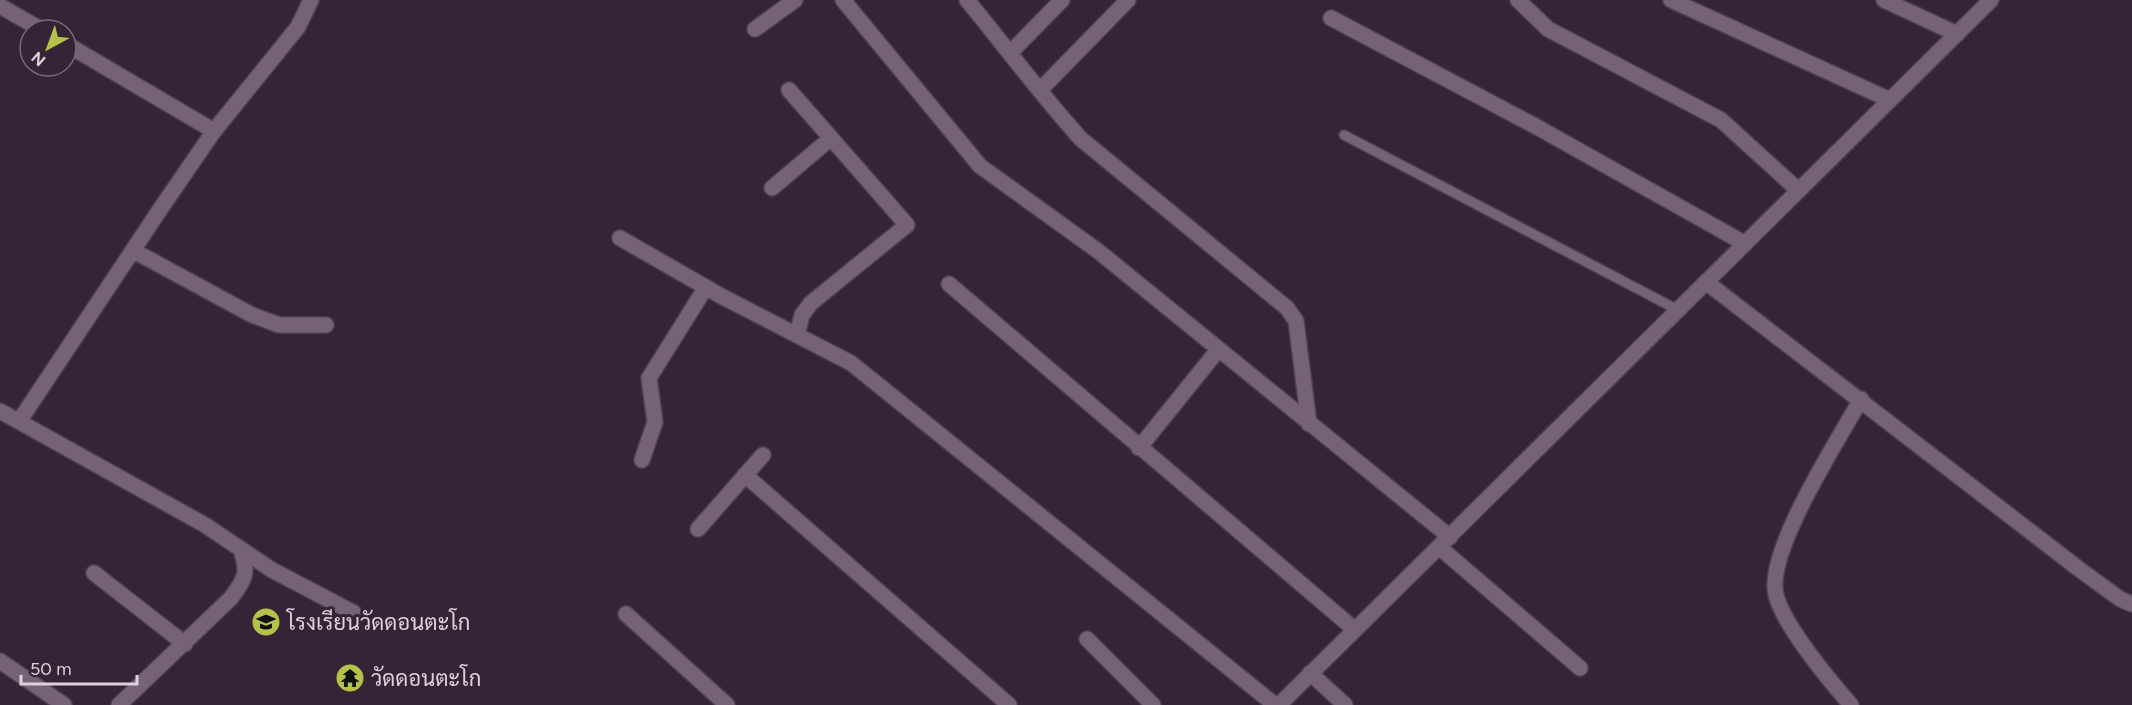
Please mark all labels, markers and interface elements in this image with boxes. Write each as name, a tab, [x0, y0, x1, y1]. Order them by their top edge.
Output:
north arrow	[18, 18, 78, 78]
text: N	[28, 48, 49, 70]
school or university icon: โรงเรียนวัดดอนตะโก	[250, 606, 282, 638]
place label: โรงเรียนวัดดอนตะโก	[286, 608, 470, 636]
scale bar	[21, 648, 136, 686]
text: 50 m	[30, 658, 72, 680]
temple icon: วัดดอนตะโก	[334, 662, 366, 694]
place label: วัดดอนตะโก	[371, 664, 481, 692]

